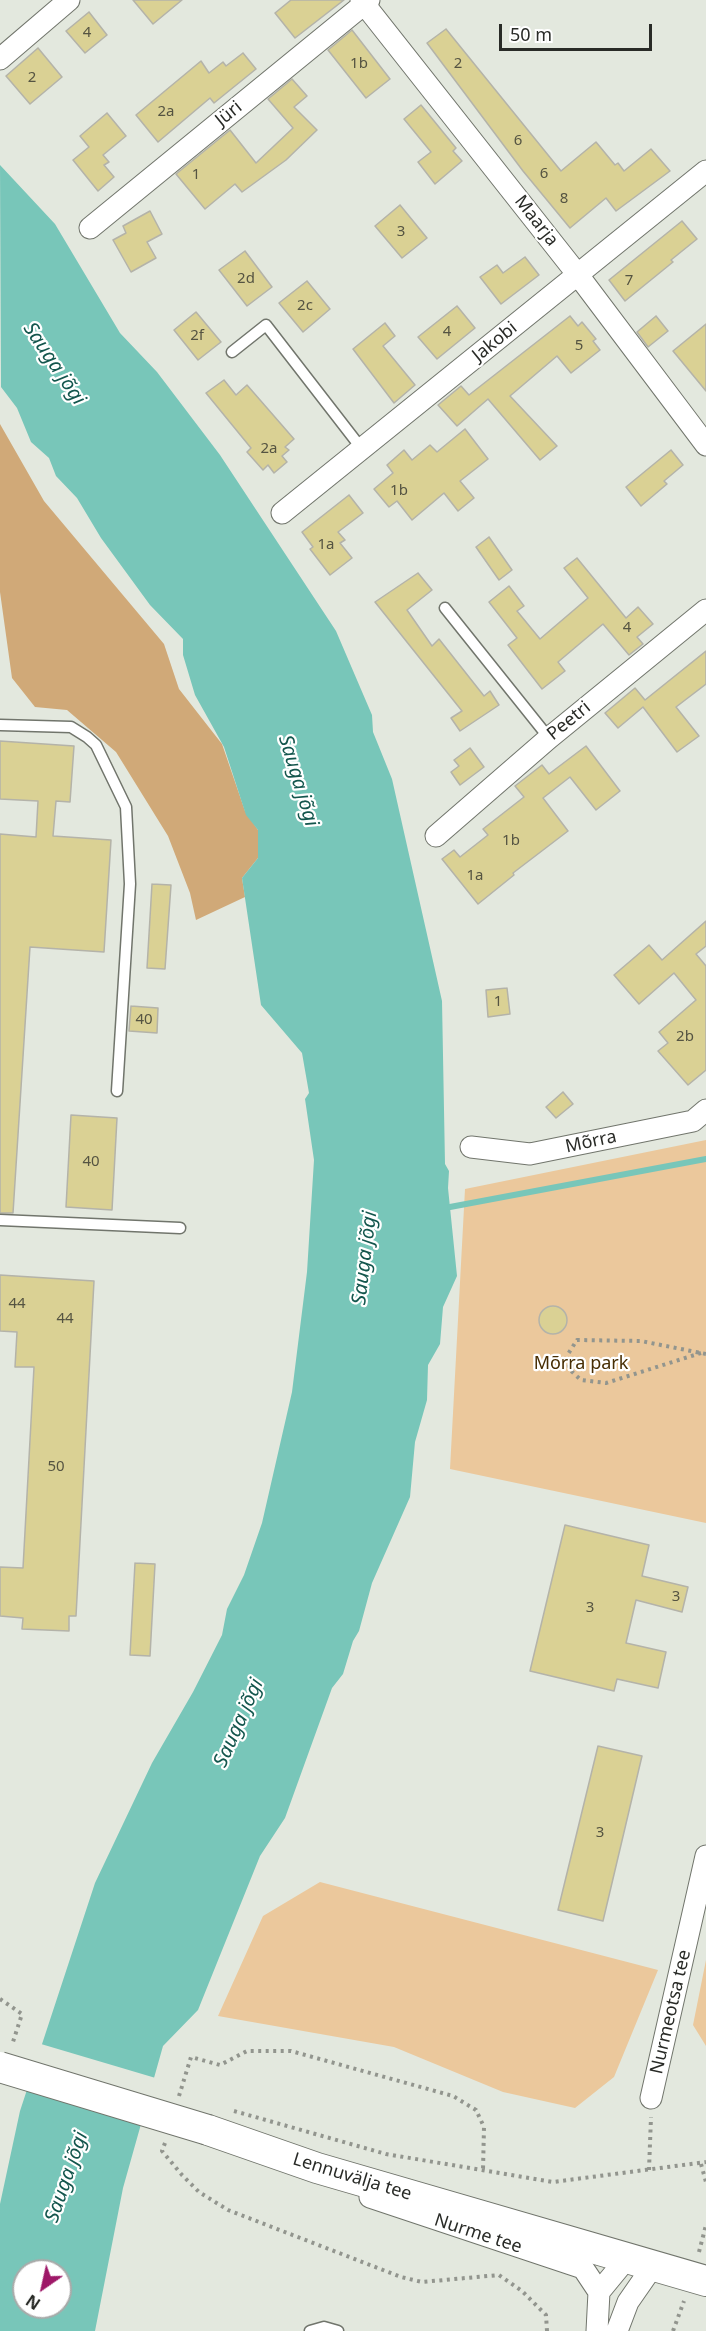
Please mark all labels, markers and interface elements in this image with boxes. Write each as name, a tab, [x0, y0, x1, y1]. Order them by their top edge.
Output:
scale bar	[502, 12, 655, 50]
text: 50 m	[510, 22, 552, 46]
house number: 4	[83, 24, 91, 42]
house number: 1b	[350, 55, 368, 73]
house number: 2	[454, 55, 462, 73]
house number: 2	[28, 69, 36, 87]
street label: Jüri	[211, 97, 247, 131]
house number: 2a	[158, 103, 174, 121]
house number: 6	[514, 132, 522, 150]
house number: 6	[540, 165, 548, 183]
house number: 1	[192, 166, 200, 184]
house number: 8	[560, 190, 568, 208]
street label: Maarja	[509, 191, 563, 251]
house number: 3	[397, 223, 405, 241]
house number: 2d	[237, 270, 255, 288]
house number: 7	[625, 272, 633, 290]
house number: 2c	[297, 297, 313, 315]
street label: Jakobi	[468, 317, 522, 367]
water label: Sauga jõgi	[18, 318, 90, 410]
house number: 4	[443, 323, 451, 341]
house number: 2f	[190, 327, 204, 345]
house number: 5	[575, 337, 583, 355]
house number: 2a	[261, 440, 277, 458]
house number: 1b	[390, 482, 408, 500]
house number: 1a	[318, 536, 334, 554]
house number: 4	[623, 619, 631, 637]
street label: Peetri	[543, 697, 595, 745]
water label: Sauga jõgi	[273, 732, 323, 830]
house number: 1b	[502, 832, 520, 850]
house number: 1a	[467, 867, 483, 885]
house number: 1	[494, 993, 502, 1011]
house number: 40	[135, 1011, 153, 1029]
house number: 2b	[676, 1028, 694, 1046]
street label: Mõrra	[563, 1126, 619, 1158]
house number: 40	[82, 1153, 100, 1171]
water label: Sauga jõgi	[347, 1210, 383, 1306]
house number: 44	[8, 1295, 26, 1313]
house number: 44	[56, 1310, 74, 1328]
park label: Mõrra park	[534, 1353, 628, 1375]
house number: 50	[47, 1458, 65, 1476]
house number: 3	[672, 1588, 680, 1606]
house number: 3	[586, 1599, 594, 1617]
water label: Sauga jõgi	[209, 1675, 269, 1771]
house number: 3	[596, 1824, 604, 1842]
street label: Nurmeotsa tee	[646, 1948, 696, 2076]
water label: Sauga jõgi	[40, 2128, 94, 2226]
street label: Lennuvälja tee	[290, 2149, 414, 2205]
street label: Nurme tee	[432, 2210, 524, 2258]
north arrow	[12, 2259, 72, 2319]
text: N	[22, 2290, 45, 2315]

